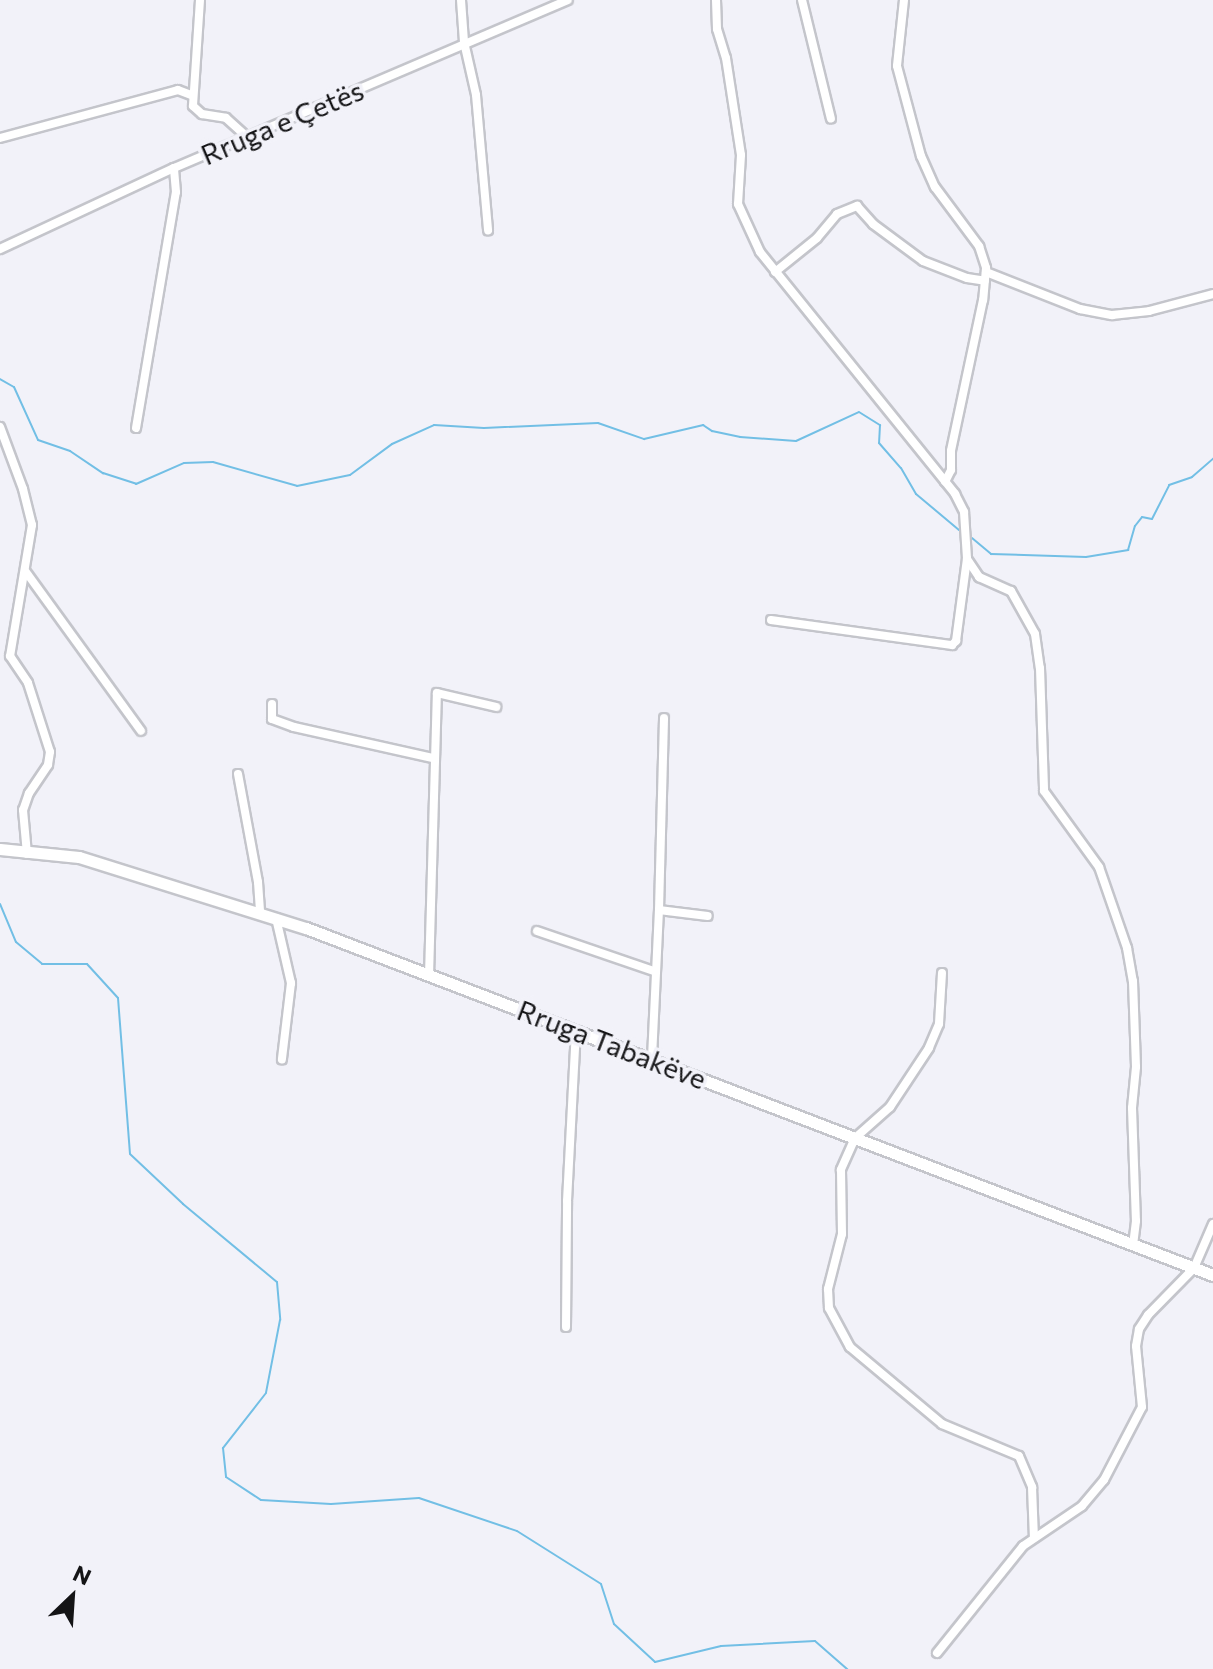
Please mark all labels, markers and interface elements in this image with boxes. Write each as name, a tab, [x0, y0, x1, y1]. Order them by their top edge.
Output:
street label: Rruga e Çetës	[196, 73, 368, 171]
street label: Rruga Tabakëve	[513, 993, 711, 1095]
north arrow	[32, 1557, 112, 1637]
text: N	[69, 1559, 96, 1591]

